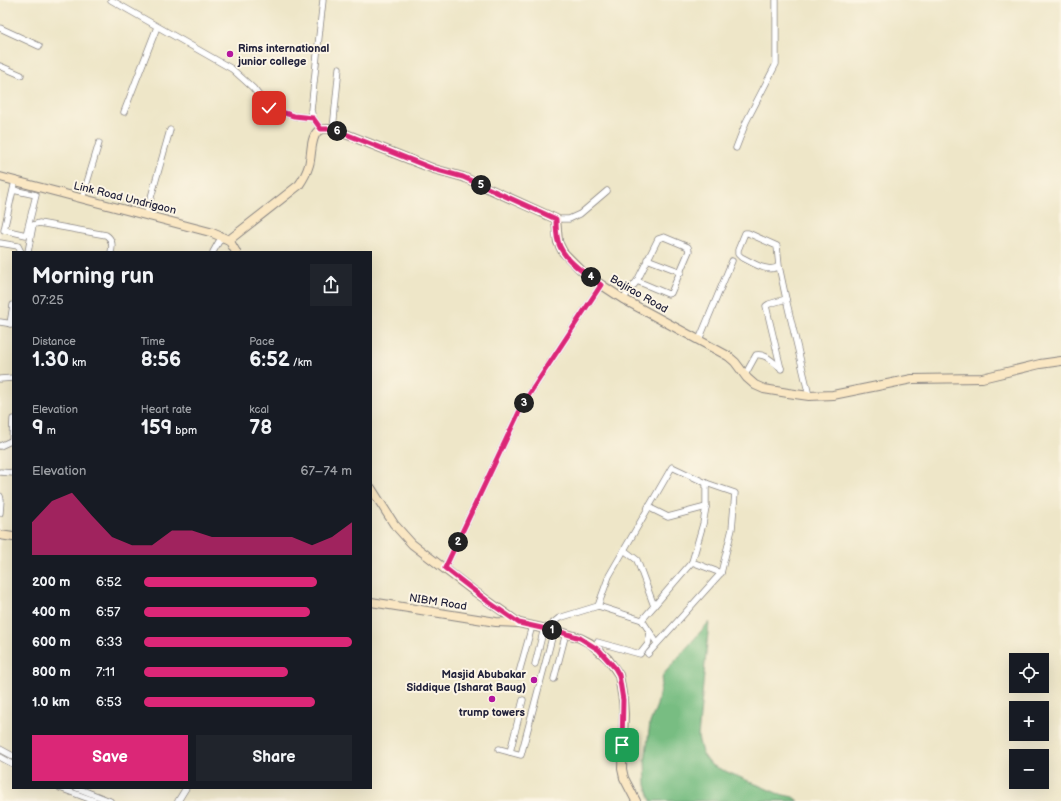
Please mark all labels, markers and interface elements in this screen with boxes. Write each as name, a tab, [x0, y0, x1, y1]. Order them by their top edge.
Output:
place label: Rims international junior college	[237, 42, 330, 68]
marker: Rims international junior college	[225, 49, 235, 59]
pin	[252, 91, 286, 125]
icon: check	[258, 97, 280, 119]
pin: 6	[327, 121, 347, 141]
text: 6	[334, 124, 340, 137]
pin: 5	[471, 175, 491, 195]
text: 5	[478, 178, 484, 191]
street label: Link Road Undrigaon	[72, 179, 178, 217]
text: Morning run	[32, 263, 154, 290]
button: share	[310, 264, 352, 306]
pin: 4	[581, 267, 601, 287]
text: 4	[588, 270, 594, 283]
street label: Bajirao Road	[608, 272, 670, 316]
text: 07:25	[32, 292, 64, 308]
text: Distance	[32, 335, 76, 348]
text: Time	[141, 335, 165, 348]
text: Pace	[249, 335, 274, 348]
text: 1.30	[32, 348, 69, 372]
text: 8:56	[141, 348, 181, 372]
text: 6:52	[249, 348, 290, 372]
text: km	[69, 356, 86, 369]
text: /km	[290, 356, 312, 369]
pin: 3	[514, 393, 534, 413]
text: 3	[521, 396, 527, 409]
text: Elevation	[32, 403, 78, 416]
text: Heart rate	[141, 403, 191, 416]
text: kcal	[249, 403, 269, 416]
text: 9	[32, 416, 44, 440]
text: 159	[141, 416, 172, 440]
text: 78	[249, 416, 272, 440]
text: m	[44, 424, 56, 437]
text: bpm	[172, 424, 197, 437]
text: Elevation	[32, 463, 86, 479]
text: 67–74 m	[301, 463, 352, 479]
pin: 2	[448, 532, 468, 552]
text: 2	[455, 535, 461, 548]
text: 200 m	[32, 574, 70, 590]
text: 6:52	[96, 574, 122, 590]
street label: NIBM Road	[408, 591, 468, 613]
text: 400 m	[32, 604, 70, 620]
text: 6:57	[96, 604, 120, 620]
pin: 1	[542, 620, 562, 640]
text: 1	[550, 623, 554, 636]
text: 600 m	[32, 634, 71, 650]
text: 6:33	[96, 634, 123, 650]
map controls	[1009, 653, 1049, 789]
button: locate	[1009, 653, 1049, 693]
text: 800 m	[32, 664, 71, 680]
text: 7:11	[96, 664, 115, 680]
place label: Masjid Abubakar Siddique (Isharat Baug)	[406, 668, 527, 694]
marker: Masjid Abubakar Siddique (Isharat Baug)	[529, 675, 539, 685]
text: 1.0 km	[32, 694, 70, 710]
text: 6:53	[96, 694, 122, 710]
marker: trump towers	[487, 694, 497, 704]
button: +	[1009, 701, 1049, 741]
place label: trump towers	[458, 706, 526, 719]
pin	[605, 728, 639, 762]
icon: arrive	[611, 734, 633, 756]
button: Save	[32, 735, 188, 781]
button: Share	[196, 735, 352, 781]
button: −	[1009, 749, 1049, 789]

